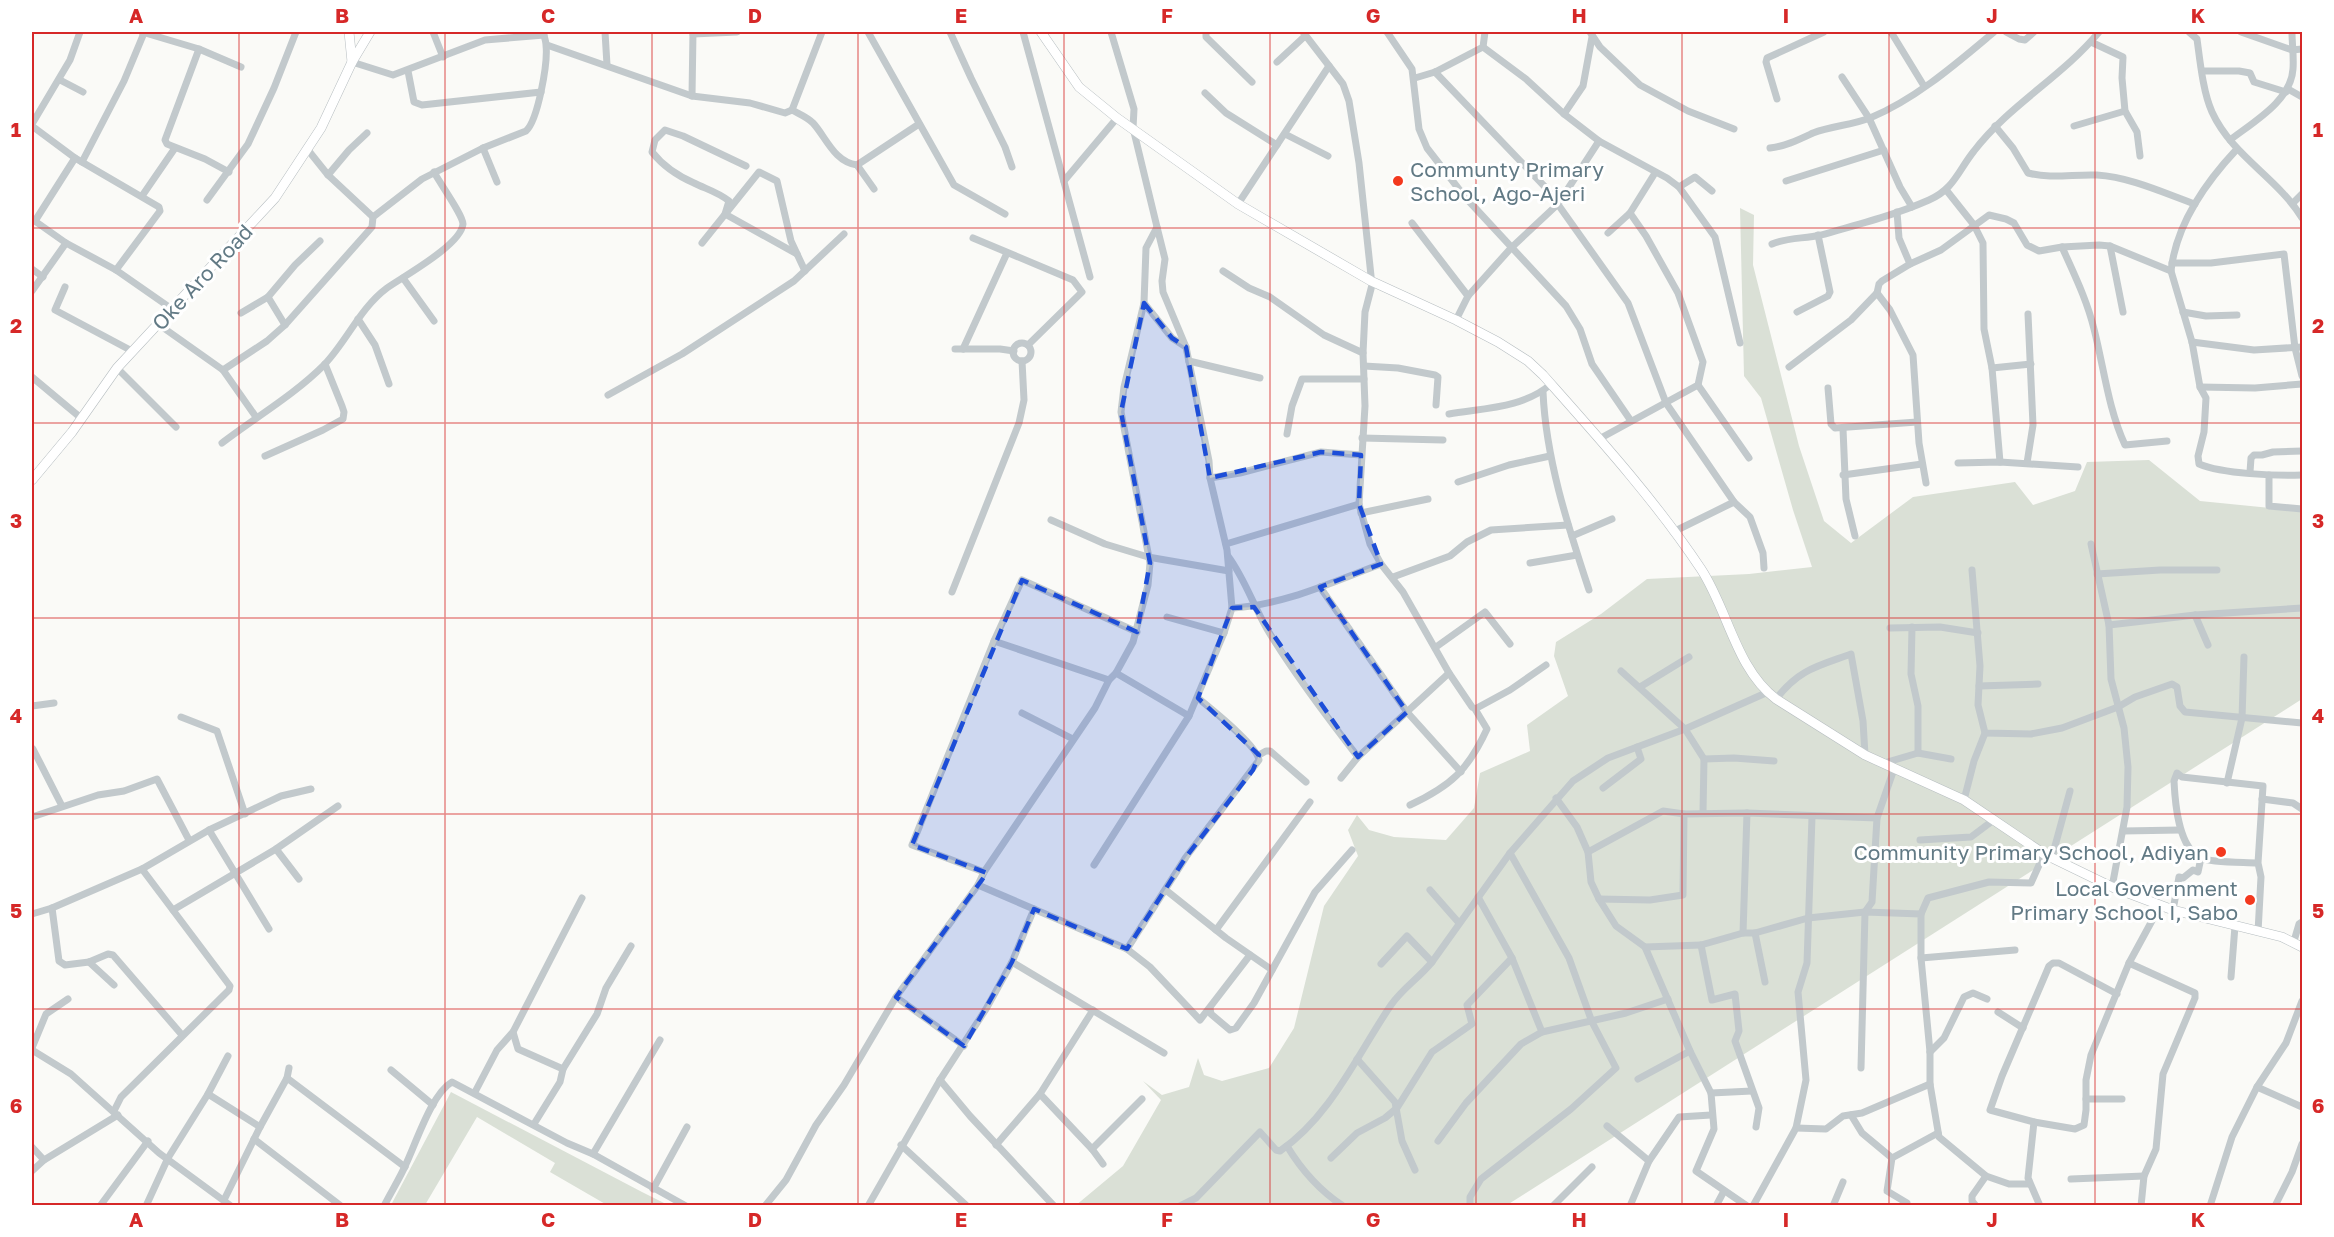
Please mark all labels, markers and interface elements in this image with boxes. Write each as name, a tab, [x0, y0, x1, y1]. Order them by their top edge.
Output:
text: A	[129, 3, 143, 27]
text: B	[335, 3, 349, 27]
text: C	[541, 3, 555, 27]
text: D	[748, 3, 762, 27]
text: E	[955, 3, 967, 27]
text: F	[1161, 3, 1173, 27]
text: G	[1366, 3, 1380, 27]
text: H	[1571, 3, 1587, 27]
text: I	[1783, 3, 1789, 27]
text: J	[1986, 3, 1998, 27]
text: K	[2191, 3, 2206, 27]
text: 1	[11, 117, 21, 141]
text: 1	[2313, 117, 2323, 141]
place label: Communty Primary School, Ago-Ajeri	[1410, 156, 1604, 206]
marker: Communty Primary School, Ago-Ajeri	[1391, 174, 1405, 188]
street label: Oke Aro Road	[146, 218, 258, 336]
text: 2	[10, 313, 22, 337]
text: 2	[2312, 313, 2324, 337]
text: 3	[10, 508, 22, 532]
text: 3	[2312, 508, 2324, 532]
text: 4	[10, 703, 22, 727]
text: 4	[2312, 703, 2324, 727]
place label: Community Primary School, Adiyan	[1853, 839, 2209, 865]
marker: Community Primary School, Adiyan	[2214, 845, 2228, 859]
place label: Local Government Primary School I, Sabo	[2010, 875, 2238, 925]
marker: Local Government Primary School I, Sabo	[2243, 893, 2257, 907]
text: 5	[10, 898, 22, 922]
text: 5	[2312, 898, 2324, 922]
text: 6	[10, 1093, 22, 1117]
text: 6	[2312, 1093, 2324, 1117]
text: A	[129, 1207, 143, 1231]
text: B	[335, 1207, 349, 1231]
text: C	[541, 1207, 555, 1231]
text: D	[748, 1207, 762, 1231]
text: E	[955, 1207, 967, 1231]
text: F	[1161, 1207, 1173, 1231]
text: G	[1366, 1207, 1380, 1231]
text: H	[1571, 1207, 1587, 1231]
text: I	[1783, 1207, 1789, 1231]
text: J	[1986, 1207, 1998, 1231]
text: K	[2191, 1207, 2206, 1231]

